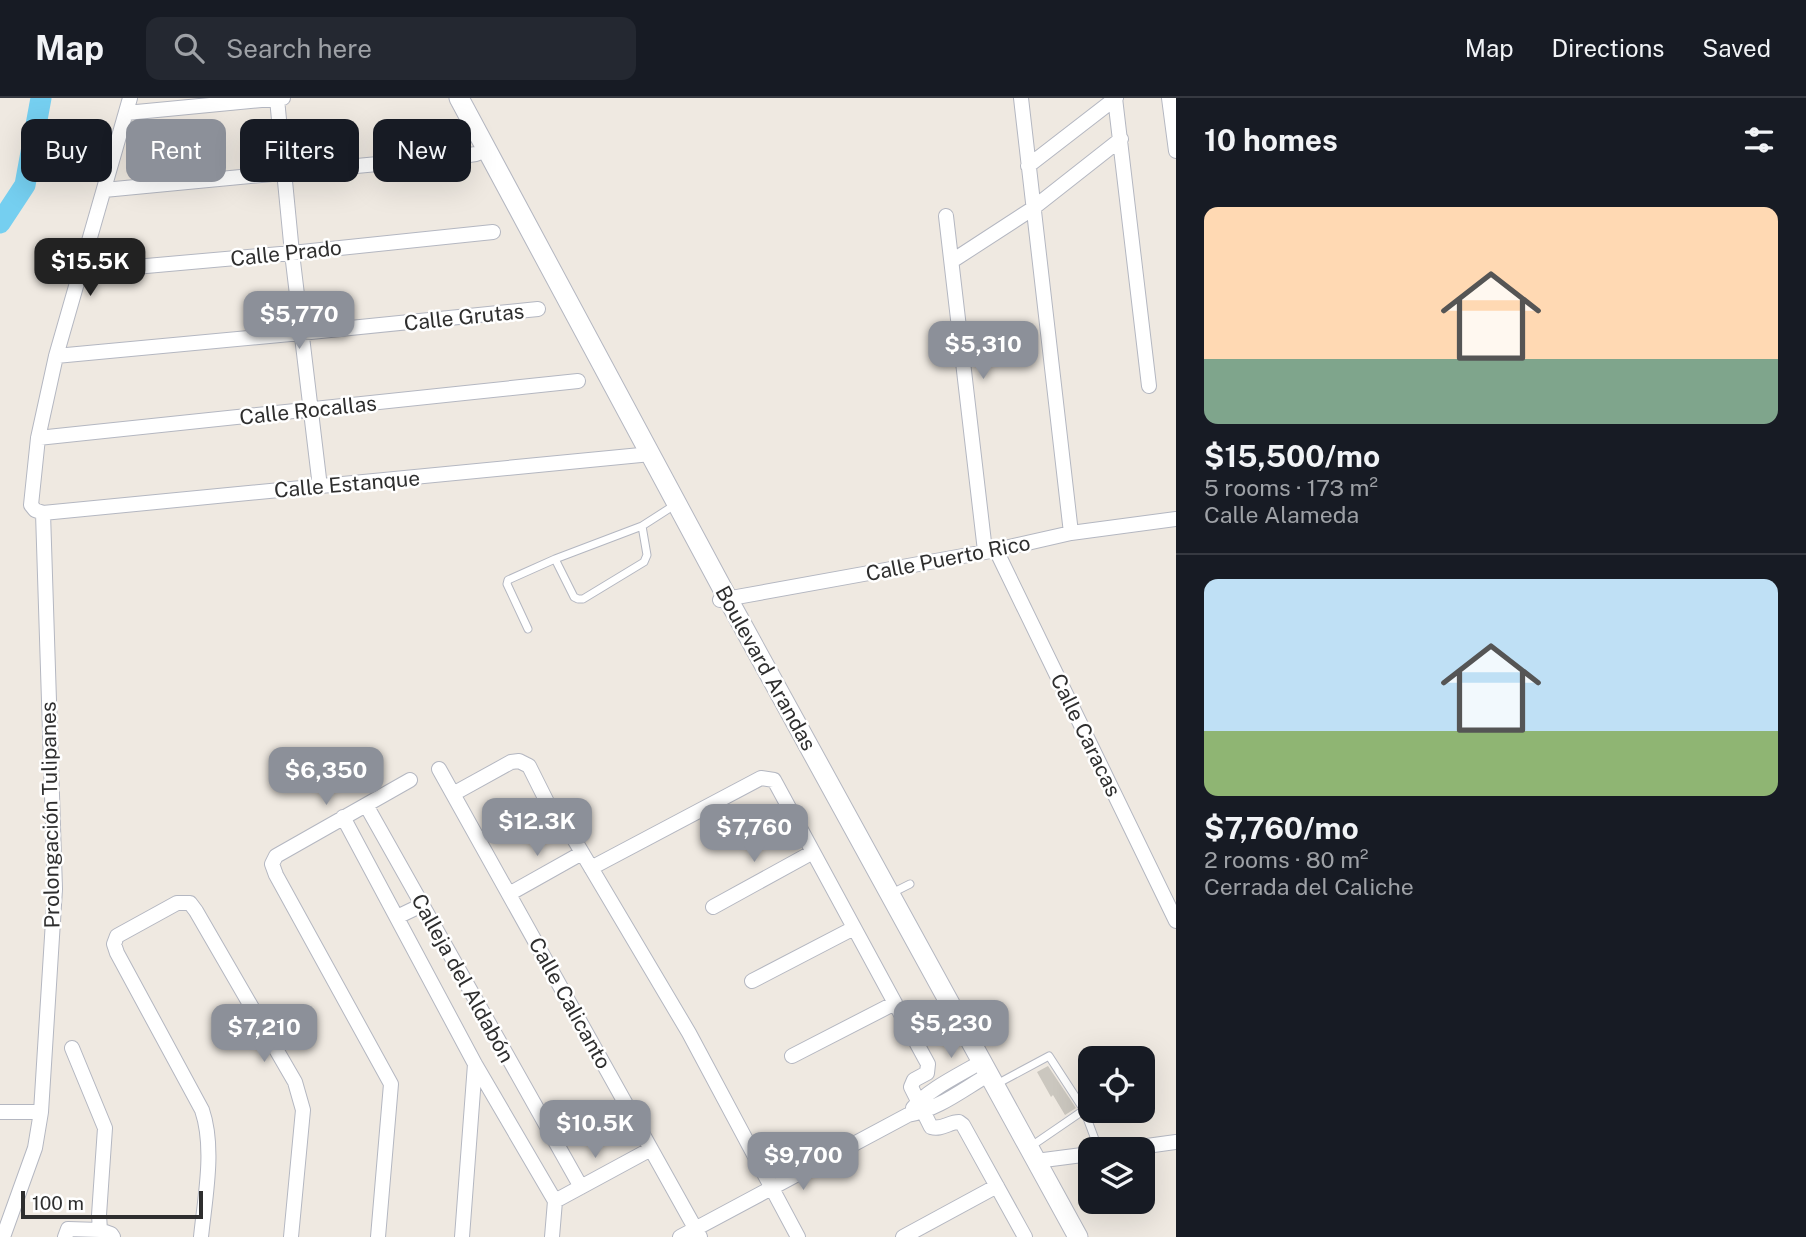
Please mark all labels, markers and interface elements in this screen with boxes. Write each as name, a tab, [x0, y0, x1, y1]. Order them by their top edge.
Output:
search box	[146, 17, 636, 80]
text: Map	[35, 29, 104, 67]
icon: search	[170, 29, 208, 67]
text: Search here	[226, 33, 372, 64]
text: Map	[1465, 34, 1514, 62]
text: Directions	[1552, 34, 1664, 62]
text: Saved	[1702, 34, 1771, 62]
chip: Buy	[21, 119, 112, 182]
chip: Rent	[126, 119, 226, 182]
chip: Filters	[240, 119, 359, 182]
chip: New	[373, 119, 471, 182]
icon: filters	[1740, 121, 1778, 159]
text: 10 homes	[1204, 122, 1338, 158]
street label: Calle Prado	[229, 235, 343, 271]
pin: $15.5K	[33, 238, 147, 298]
text: $15.5K	[50, 247, 130, 274]
icon: home	[1428, 253, 1554, 379]
pin: $5,770	[242, 292, 356, 351]
street label: Calle Grutas	[403, 298, 525, 336]
text: $5,770	[259, 300, 339, 327]
pin: $5,310	[926, 322, 1040, 381]
text: $5,310	[944, 330, 1022, 357]
street label: Calle Rocallas	[238, 390, 378, 430]
text: $15,500/mo	[1204, 438, 1380, 474]
street label: Calle Estanque	[273, 465, 421, 503]
text: 5 rooms · 173 m²	[1204, 474, 1378, 501]
text: Calle Alameda	[1204, 501, 1359, 528]
street label: Calle Puerto Rico	[864, 530, 1032, 586]
street label: Boulevard Arandas	[710, 581, 822, 755]
icon: home	[1428, 625, 1554, 751]
street label: Calle Caracas	[1046, 670, 1126, 800]
street label: Prolongación Tulipanes	[36, 701, 64, 929]
pin: $6,350	[269, 748, 383, 807]
text: $6,350	[285, 756, 367, 783]
pin: $12.3K	[480, 798, 594, 858]
pin: $7,760	[697, 804, 811, 864]
text: $12.3K	[498, 807, 576, 834]
text: $7,760/mo	[1204, 810, 1359, 846]
text: $7,760	[716, 813, 792, 840]
text: 2 rooms · 80 m²	[1204, 846, 1369, 873]
text: Cerrada del Caliche	[1204, 873, 1414, 900]
street label: Calleja del Aldabón	[406, 889, 520, 1067]
street label: Calle Calicanto	[524, 933, 616, 1073]
pin: $5,230	[894, 1000, 1008, 1060]
pin: $7,210	[207, 1004, 321, 1064]
text: $5,230	[910, 1009, 992, 1036]
text: $7,210	[227, 1013, 301, 1040]
map controls	[1078, 1046, 1155, 1214]
button: locate	[1078, 1046, 1155, 1123]
pin: $10.5K	[538, 1100, 652, 1160]
text: $10.5K	[556, 1109, 634, 1136]
pin: $9,700	[746, 1132, 860, 1192]
button: layers	[1078, 1137, 1155, 1214]
text: $9,700	[763, 1141, 843, 1168]
scale bar	[21, 1188, 203, 1220]
text: 100 m	[32, 1192, 84, 1214]

